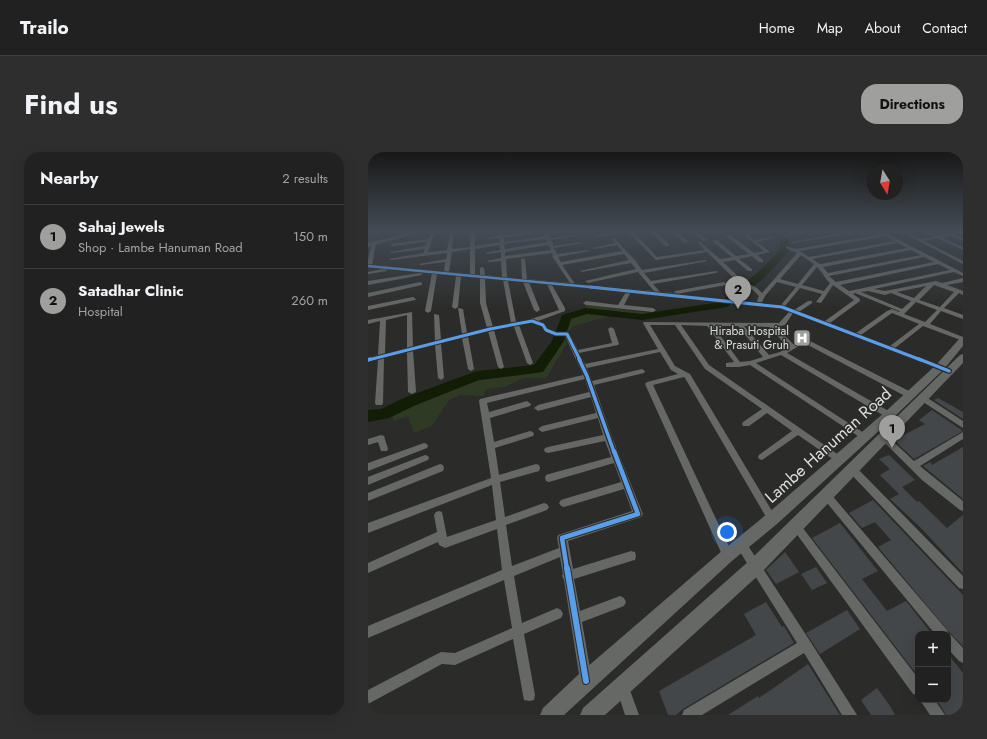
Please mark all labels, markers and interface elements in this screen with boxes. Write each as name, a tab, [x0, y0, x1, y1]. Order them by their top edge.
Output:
text: Trailo	[20, 14, 69, 41]
text: Home	[759, 18, 795, 38]
text: Map	[817, 18, 843, 38]
text: About	[865, 18, 900, 38]
text: Contact	[922, 18, 967, 38]
text: Find us	[24, 84, 118, 125]
button: Directions	[861, 84, 963, 124]
north arrow	[867, 164, 903, 200]
text: Nearby	[40, 166, 98, 190]
text: 2 results	[282, 169, 328, 188]
text: Sahaj Jewels	[78, 216, 165, 238]
text: 1	[50, 227, 56, 246]
text: 150 m	[293, 227, 328, 246]
text: Shop · Lambe Hanuman Road	[78, 238, 243, 257]
pin: 2	[725, 276, 751, 309]
text: Satadhar Clinic	[78, 280, 184, 302]
text: 2	[49, 291, 57, 310]
text: 260 m	[291, 291, 328, 310]
text: Hospital	[78, 302, 123, 321]
place label: Hiraba Hospital & Prasuti Gruh	[710, 322, 789, 354]
hospital icon: Hiraba Hospital & Prasuti Gruh	[792, 328, 812, 348]
street label: Lambe Hanuman Road	[759, 382, 897, 508]
pin: 1	[879, 415, 905, 448]
your location	[717, 522, 737, 542]
map controls	[915, 631, 951, 703]
button: +	[915, 631, 951, 667]
button: −	[915, 667, 951, 703]

